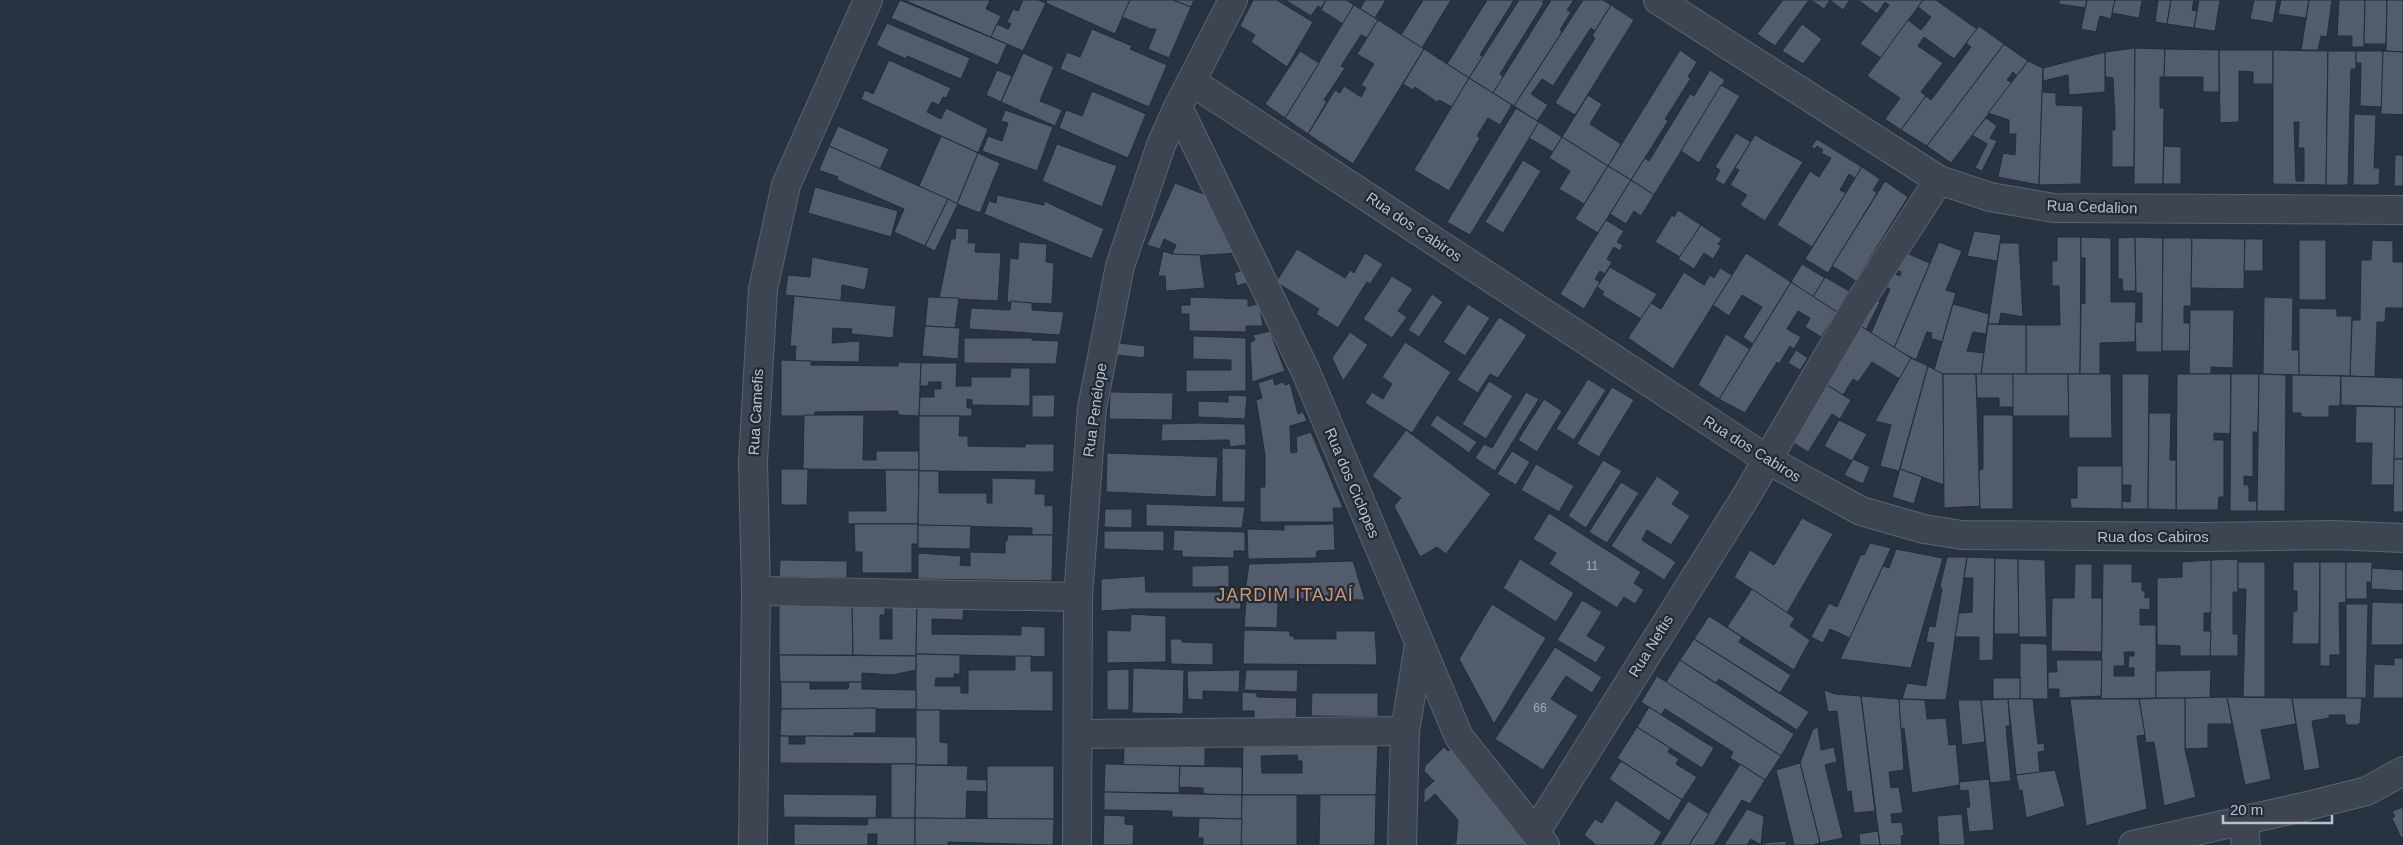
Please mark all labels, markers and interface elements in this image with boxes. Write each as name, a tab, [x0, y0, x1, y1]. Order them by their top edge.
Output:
street label: Rua dos Cabiros	[1363, 188, 1465, 265]
street label: Rua Cedalion	[2046, 196, 2138, 217]
street label: Rua Penélope	[1079, 362, 1110, 458]
street label: Rua Camefis	[745, 368, 766, 456]
street label: Rua dos Cabiros	[1700, 412, 1804, 485]
street label: Rua dos Ciclopes	[1322, 425, 1383, 540]
street label: Rua dos Cabiros	[2097, 528, 2209, 545]
house number: 11	[1586, 559, 1599, 573]
district label: JARDIM ITAJAÍ	[1216, 585, 1354, 605]
street label: Rua Neftis	[1625, 612, 1676, 680]
house number: 66	[1533, 701, 1547, 715]
scale bar	[2223, 792, 2332, 824]
text: 20 m	[2230, 801, 2263, 818]

